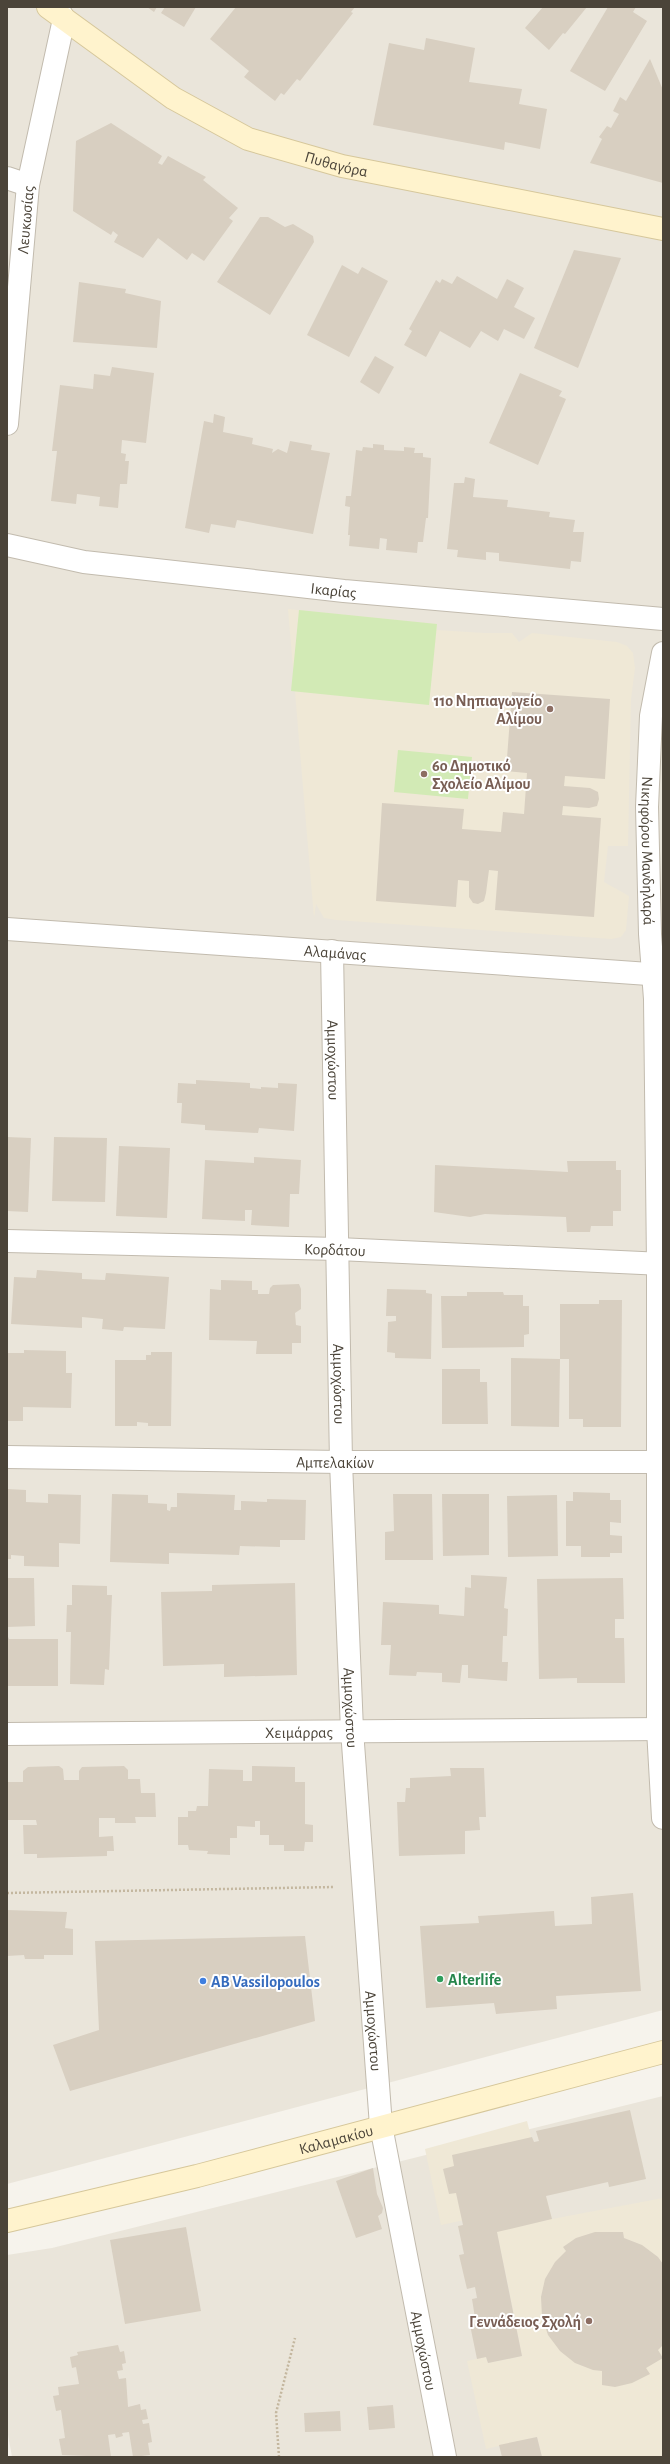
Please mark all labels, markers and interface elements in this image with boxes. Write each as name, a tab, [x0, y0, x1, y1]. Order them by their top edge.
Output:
street label: Πυθαγόρα	[303, 149, 369, 180]
street label: Λευκωσίας	[15, 185, 38, 255]
street label: Ικαρίας	[310, 580, 357, 602]
place label: 11ο Νηπιαγωγείο Αλίμου	[434, 693, 542, 727]
marker: 11ο Νηπιαγωγείο Αλίμου	[545, 704, 555, 714]
place label: 6ο Δημοτικό Σχολείο Αλίμου	[432, 758, 531, 792]
marker: 6ο Δημοτικό Σχολείο Αλίμου	[419, 769, 429, 779]
street label: Νικηφόρου Μανδηλαρά	[638, 776, 657, 925]
street label: Αλαμάνας	[303, 943, 367, 964]
street label: Αμμοχώστου	[324, 1020, 342, 1100]
street label: Κορδάτου	[304, 1241, 366, 1259]
street label: Αμμοχώστου	[330, 1343, 347, 1424]
street label: Αμπελακίων	[296, 1454, 374, 1471]
street label: Αμμοχώστου	[340, 1667, 360, 1749]
street label: Χειμάρρας	[265, 1725, 333, 1742]
place label: Alterlife	[448, 1972, 502, 1988]
place label: AB Vassilopoulos	[211, 1974, 320, 1990]
marker: Alterlife	[435, 1974, 445, 1984]
marker: AB Vassilopoulos	[198, 1976, 208, 1986]
street label: Αμμοχώστου	[362, 1990, 384, 2072]
street label: Καλαμακίου	[297, 2123, 375, 2157]
street label: Αμμοχώστου	[408, 2310, 439, 2392]
place label: Γεννάδειος Σχολή	[469, 2314, 581, 2331]
marker: Γεννάδειος Σχολή	[584, 2316, 594, 2326]

